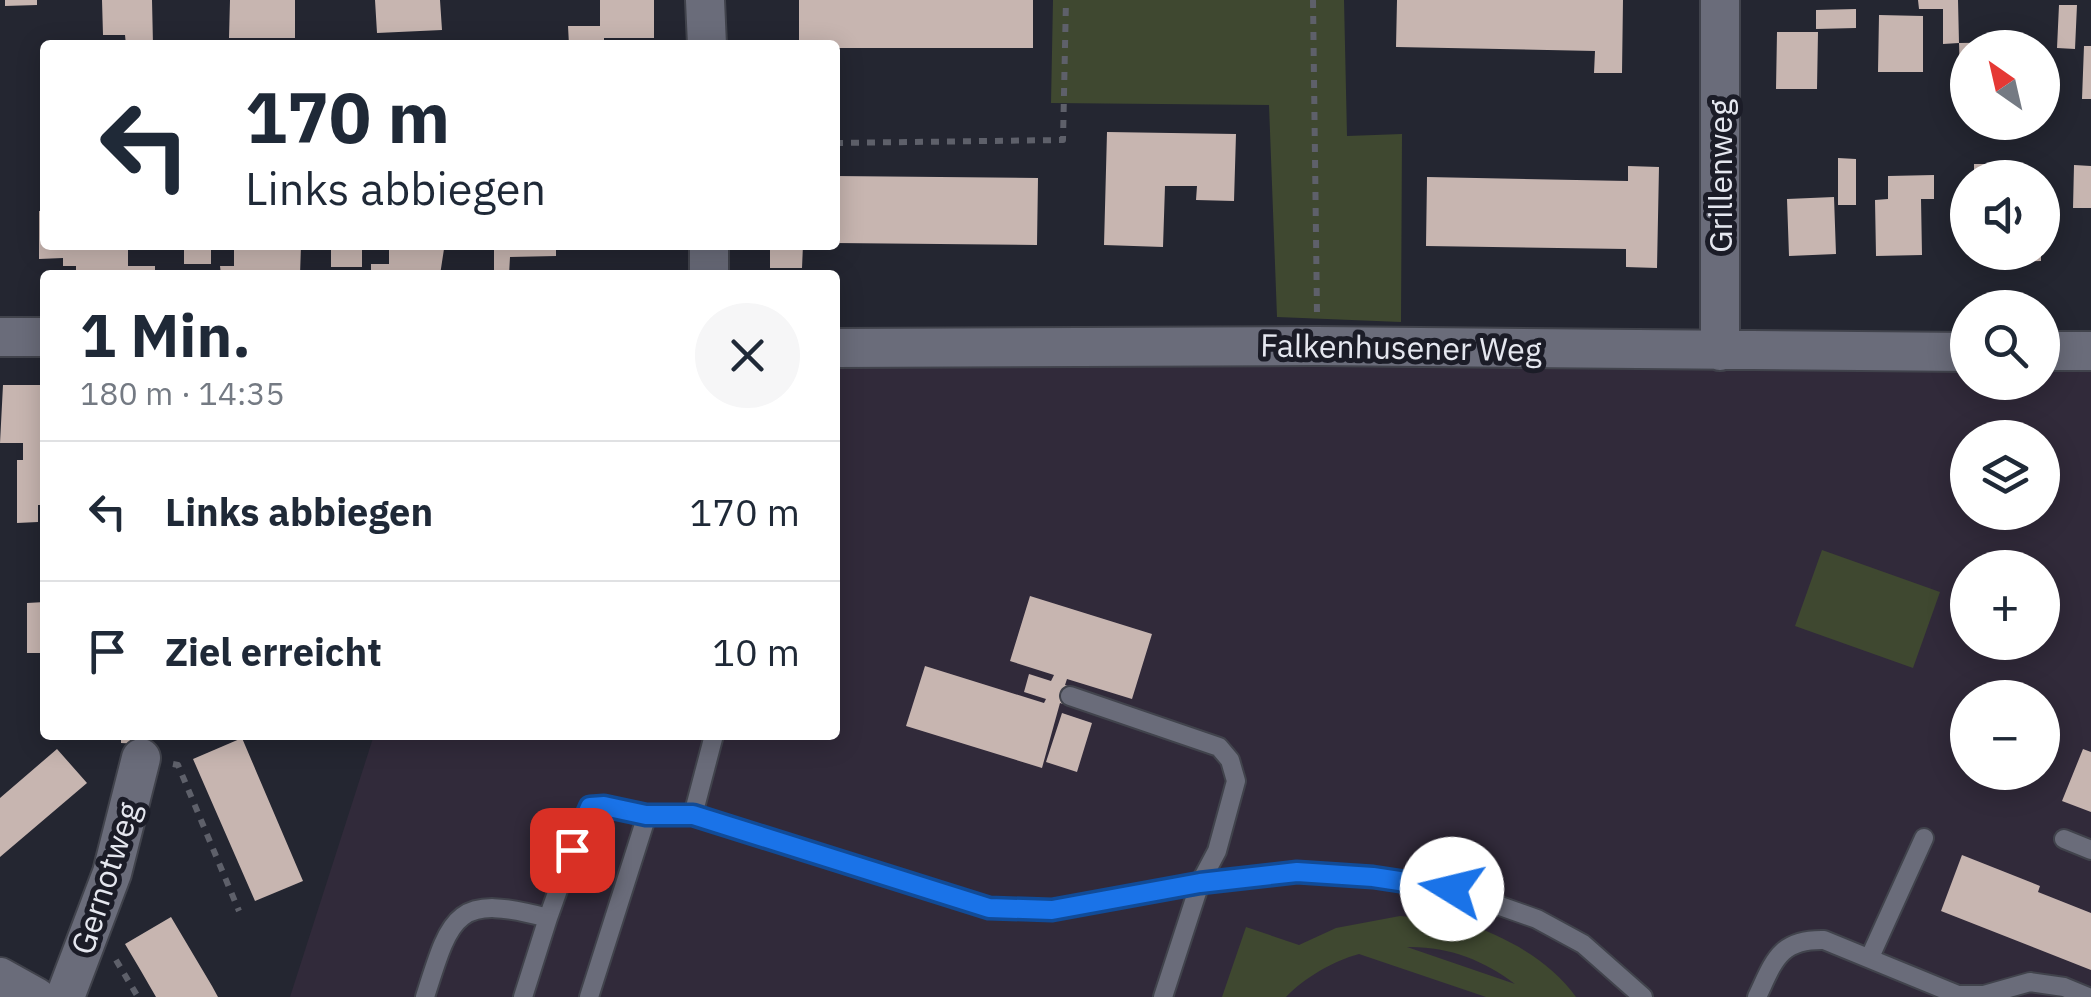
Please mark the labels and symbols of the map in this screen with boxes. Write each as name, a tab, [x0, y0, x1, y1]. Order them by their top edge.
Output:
north arrow	[1950, 30, 2060, 140]
street label: Grillenweg	[1699, 99, 1741, 253]
street label: Falkenhusener Weg	[1260, 324, 1542, 370]
street label: Gernotweg	[61, 796, 149, 960]
pin	[530, 808, 615, 893]
position arrow	[1400, 837, 1504, 941]

